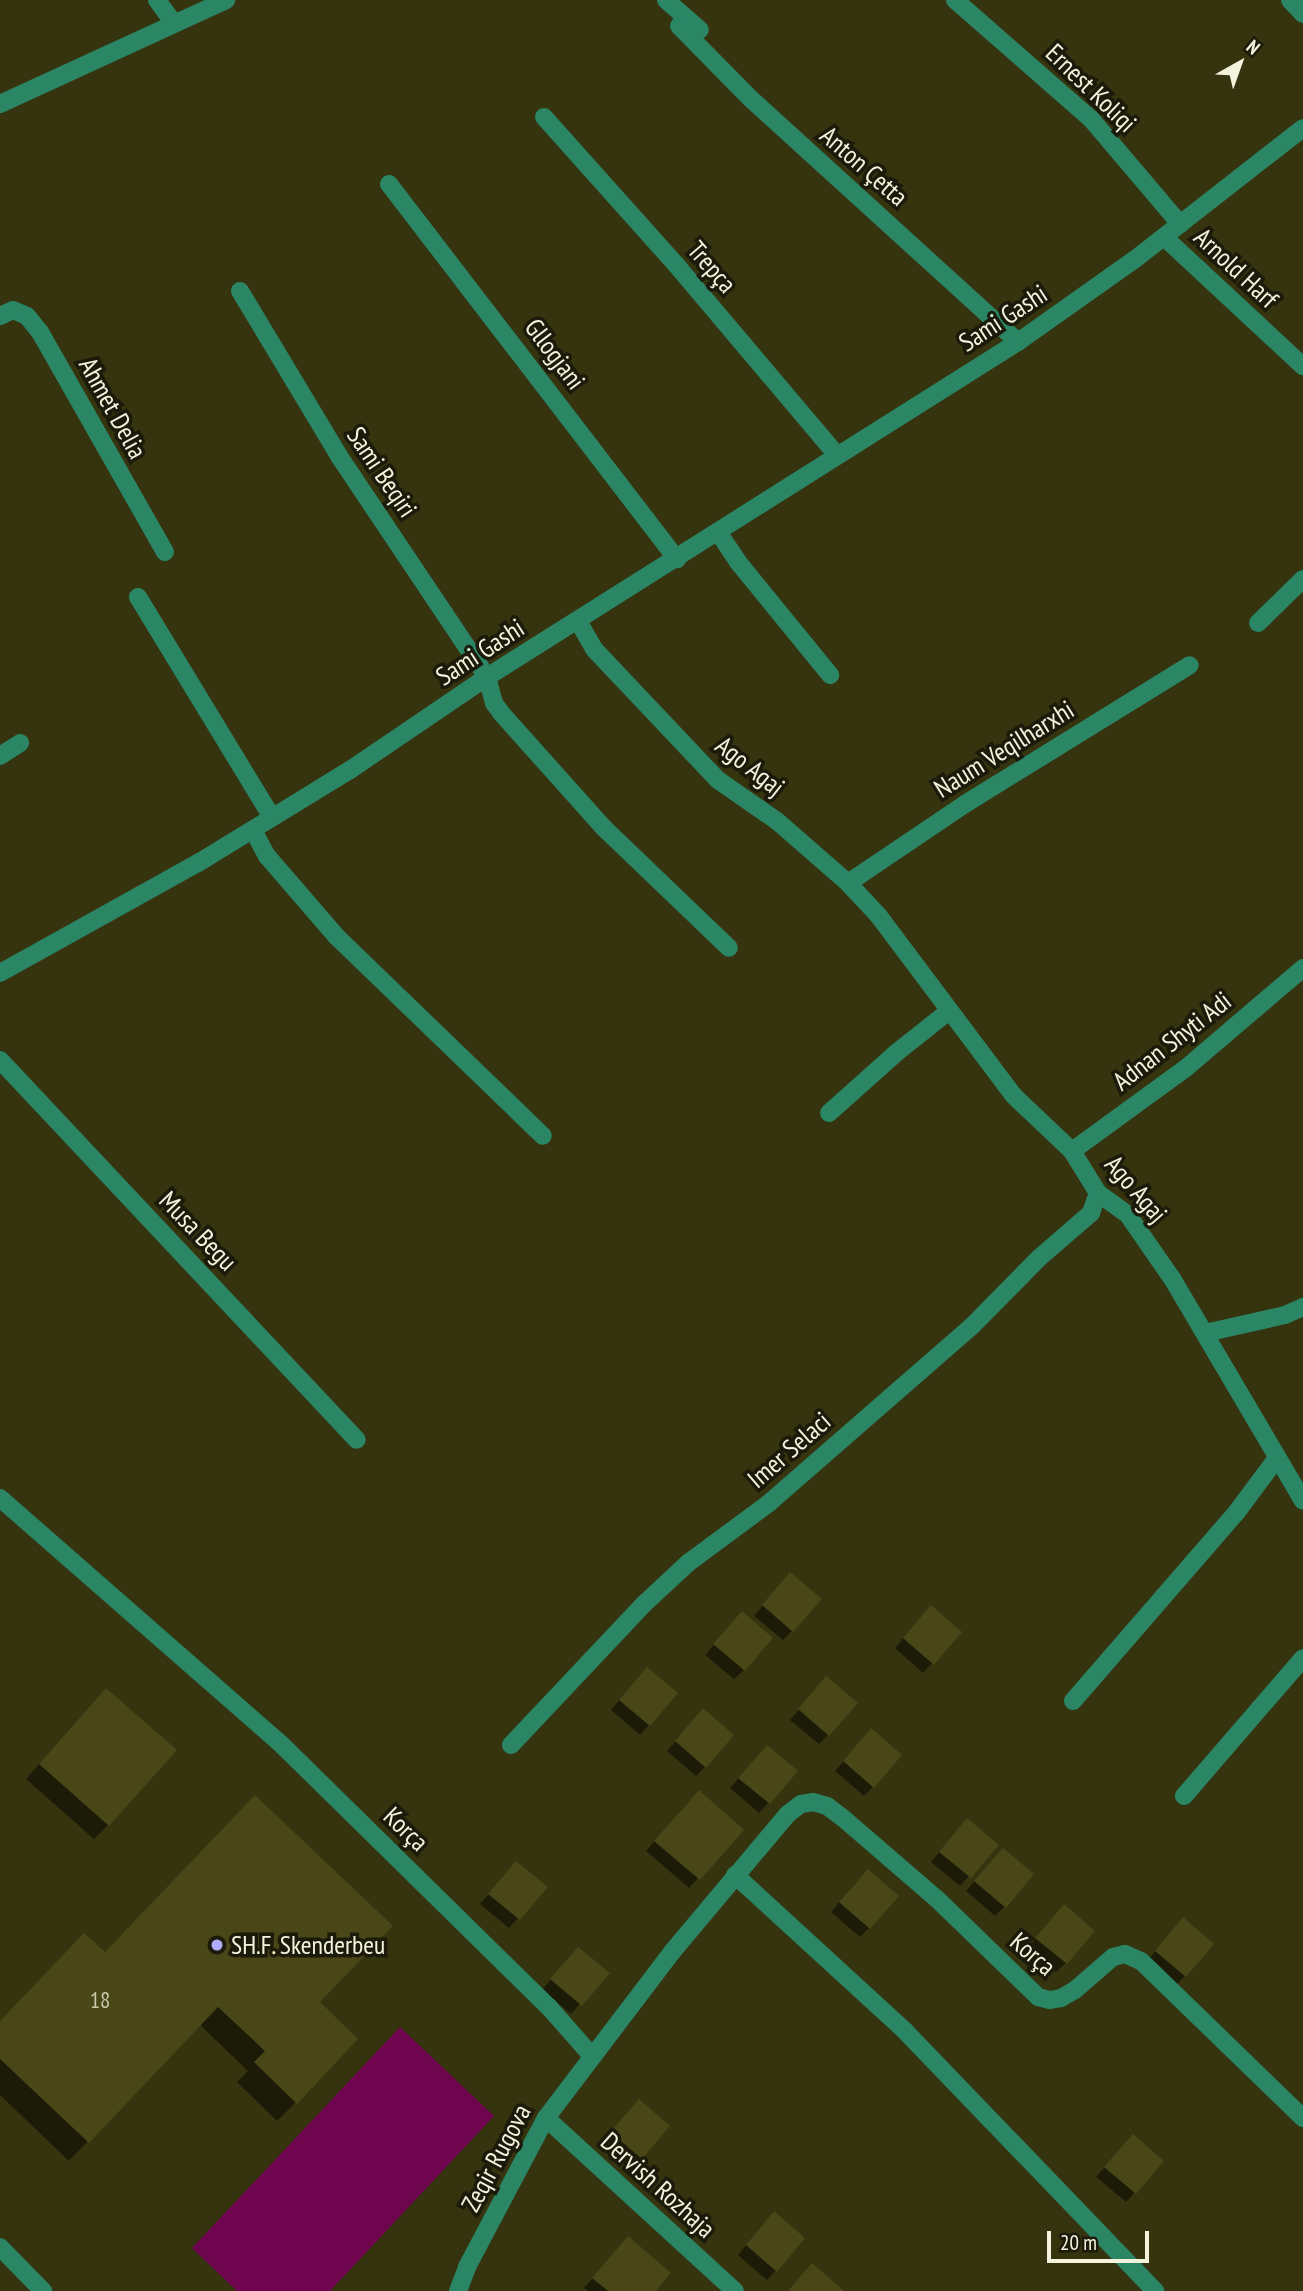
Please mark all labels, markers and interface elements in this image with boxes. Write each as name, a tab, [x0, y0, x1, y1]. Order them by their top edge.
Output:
north arrow	[1205, 28, 1275, 98]
text: N	[1242, 34, 1265, 59]
street label: Ernest Koliqi	[1039, 37, 1143, 139]
street label: Anton Çetta	[814, 120, 914, 212]
street label: Arnold Harf	[1188, 221, 1284, 315]
street label: Trepça	[681, 235, 743, 299]
street label: Sami Gashi	[953, 278, 1053, 358]
street label: Gllogjani	[518, 312, 592, 396]
street label: Ahmet Delia	[73, 352, 153, 464]
street label: Sami Beqiri	[341, 421, 423, 523]
street label: Sami Gashi	[430, 612, 530, 692]
street label: Naum Veqilharxhi	[928, 694, 1080, 804]
street label: Ago Agaj	[709, 729, 791, 803]
street label: Adnan Shyti Adi	[1106, 985, 1238, 1097]
street label: Ago Agaj	[1098, 1149, 1174, 1229]
street label: Musa Begu	[153, 1185, 243, 1277]
street label: Imer Selaci	[741, 1406, 837, 1494]
street label: Korça	[377, 1800, 435, 1858]
street label: Korça	[1004, 1926, 1062, 1982]
place label: SH.F. Skenderbeu	[231, 1929, 387, 1961]
marker: SH.F. Skenderbeu	[209, 1937, 225, 1953]
house number: 18	[90, 1986, 110, 2014]
street label: Zeqir Rugova	[455, 2099, 537, 2217]
street label: Dervish Rozhaja	[595, 2126, 721, 2244]
scale bar	[1051, 2218, 1152, 2262]
text: 20 m	[1060, 2229, 1097, 2256]

